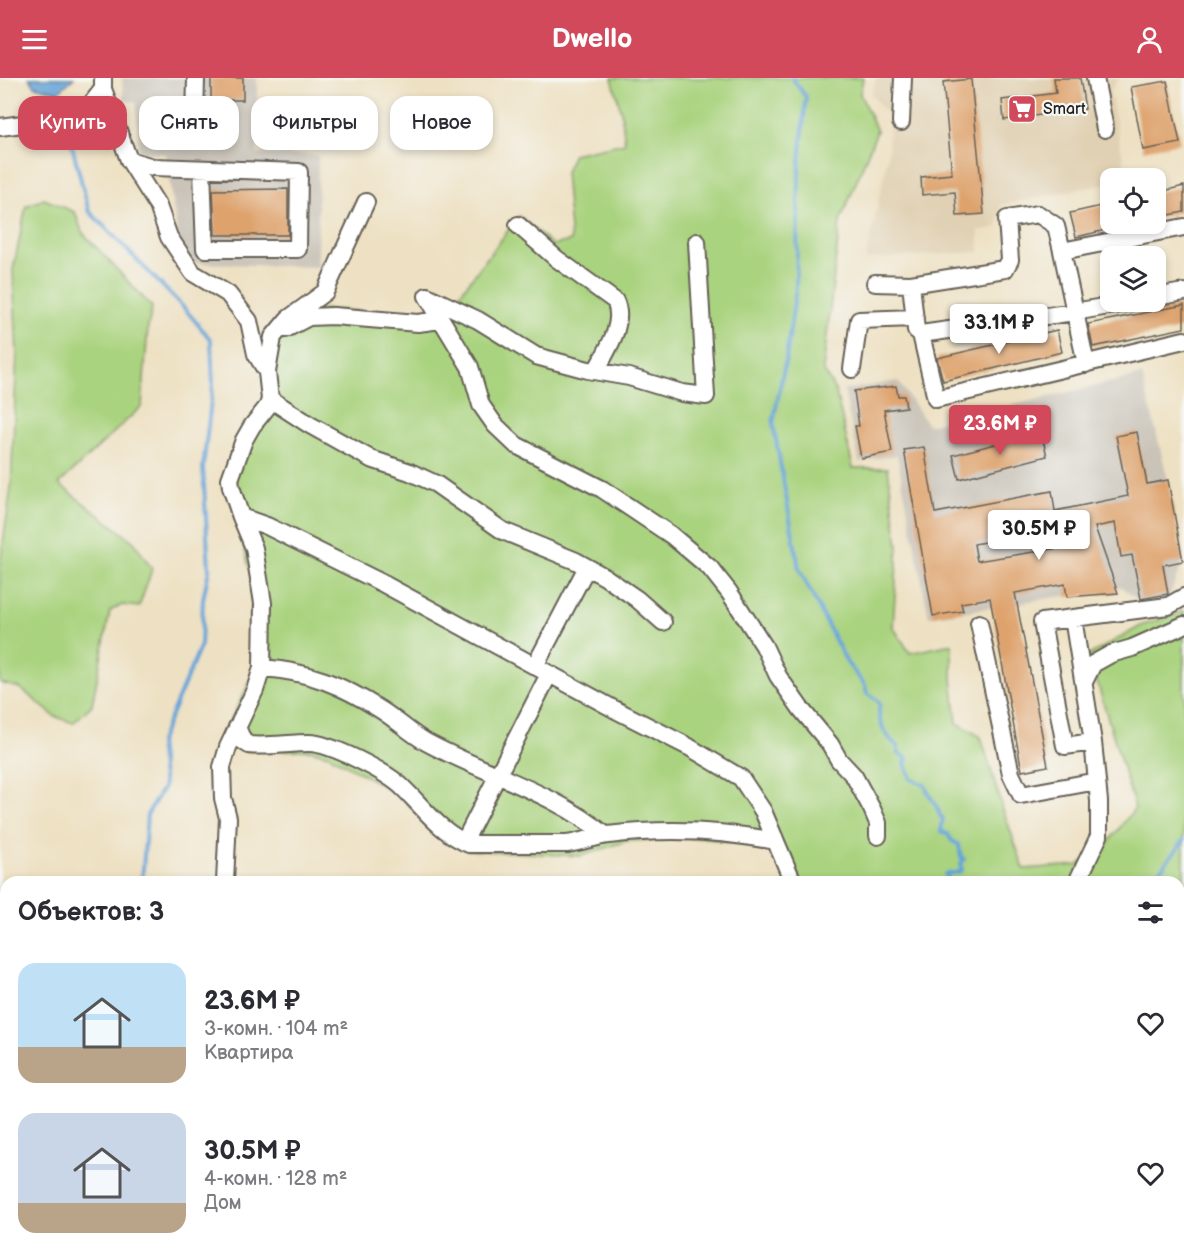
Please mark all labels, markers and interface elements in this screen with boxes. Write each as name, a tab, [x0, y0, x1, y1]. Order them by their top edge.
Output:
icon: menu	[18, 23, 51, 56]
text: Dwello	[552, 23, 632, 55]
icon: person	[1133, 23, 1166, 56]
supermarket icon: Smart	[1006, 93, 1038, 125]
chip: Купить	[18, 96, 127, 150]
chip: Снять	[139, 96, 239, 150]
chip: Фильтры	[251, 96, 378, 150]
chip: Новое	[390, 96, 493, 150]
place label: Smart	[1043, 100, 1086, 119]
map controls	[1100, 168, 1166, 312]
button: locate	[1100, 168, 1166, 234]
button: layers	[1100, 246, 1166, 312]
pin: 33.1M ₽	[944, 304, 1054, 355]
text: 33.1M ₽	[964, 311, 1034, 335]
pin: 23.6M ₽	[945, 405, 1055, 456]
text: 23.6M ₽	[963, 412, 1037, 436]
pin: 30.5M ₽	[984, 510, 1094, 561]
text: 30.5M ₽	[1002, 517, 1076, 541]
icon: filters	[1134, 896, 1167, 929]
text: Объектов: 3	[18, 897, 164, 928]
text: 23.6M ₽	[204, 986, 300, 1017]
icon: home	[66, 987, 138, 1059]
icon: heart	[1134, 1007, 1167, 1040]
text: 3-комн. · 104 m²	[204, 1017, 348, 1041]
text: Квартира	[204, 1041, 294, 1065]
text: 30.5M ₽	[204, 1136, 301, 1167]
icon: home	[66, 1137, 138, 1209]
icon: heart	[1134, 1157, 1167, 1190]
text: 4-комн. · 128 m²	[204, 1167, 347, 1191]
text: Дом	[204, 1191, 242, 1215]

